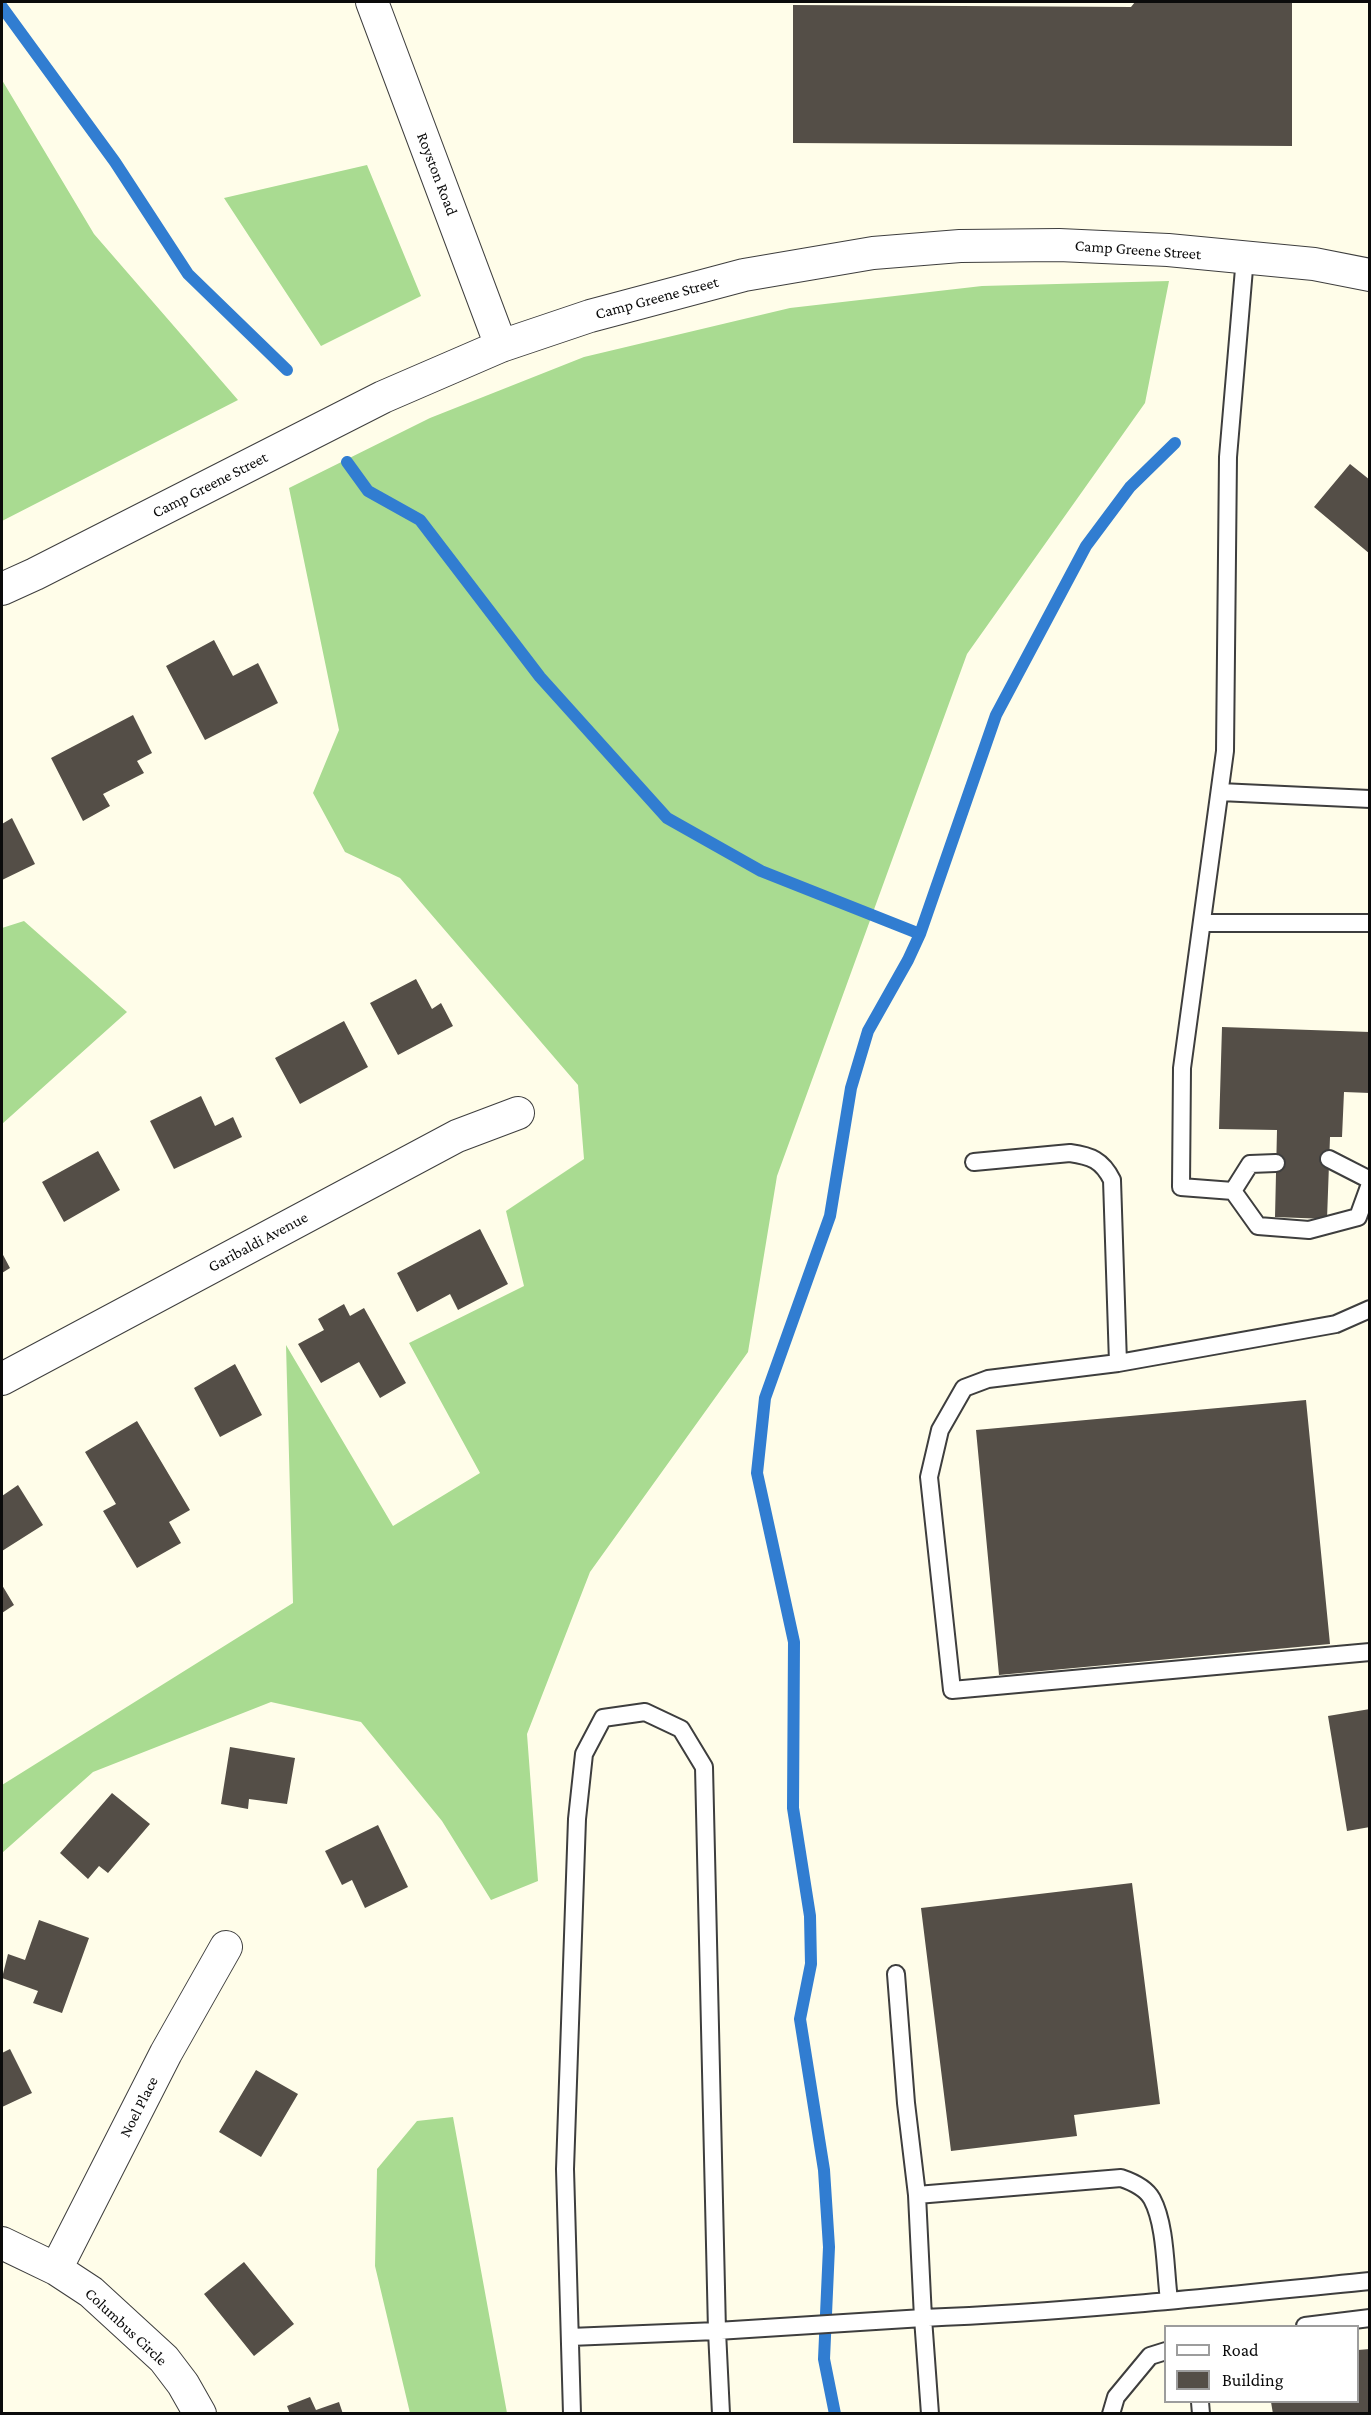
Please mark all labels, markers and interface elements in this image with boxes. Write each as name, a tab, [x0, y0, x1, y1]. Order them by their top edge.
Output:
street label: Royston Road	[412, 130, 462, 218]
street label: Camp Greene Street	[1074, 236, 1202, 264]
street label: Camp Greene Street	[593, 272, 721, 324]
street label: Camp Greene Street	[149, 448, 271, 522]
street label: Garibaldi Avenue	[205, 1208, 311, 1276]
street label: Noel Place	[116, 2073, 162, 2141]
street label: Columbus Circle	[81, 2284, 171, 2370]
legend	[1164, 2325, 1359, 2403]
text: Road	[1222, 2340, 1259, 2360]
text: Building	[1222, 2370, 1283, 2390]

